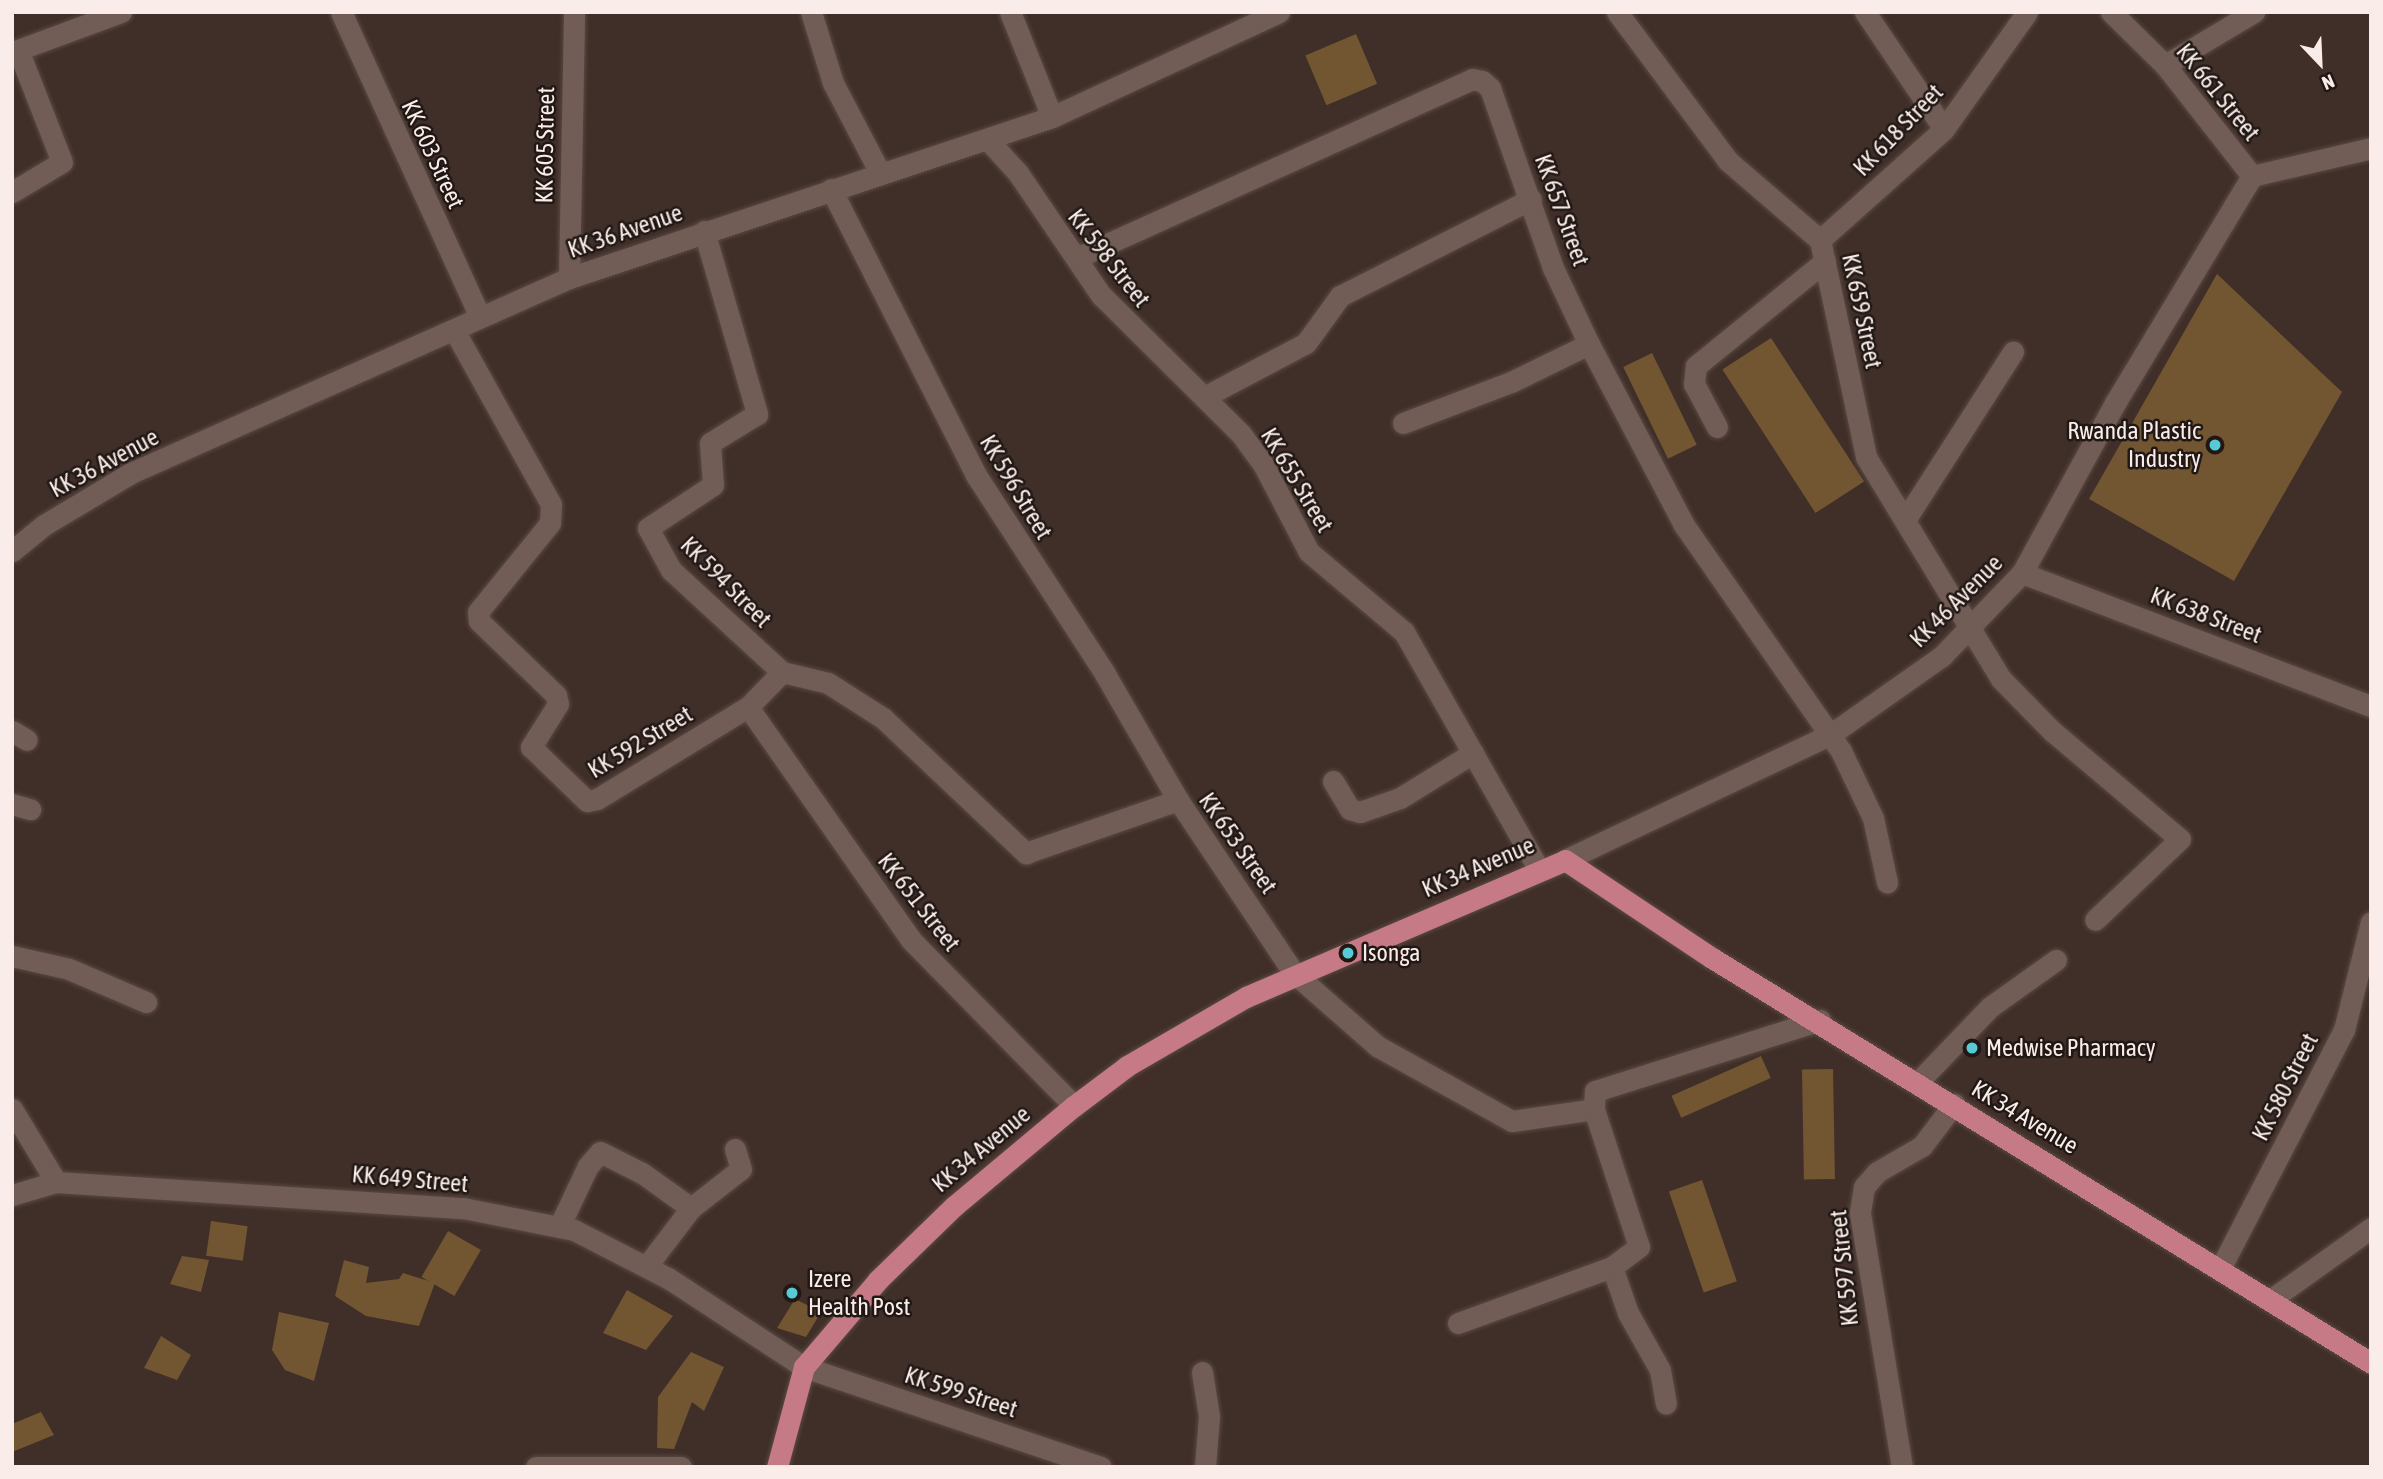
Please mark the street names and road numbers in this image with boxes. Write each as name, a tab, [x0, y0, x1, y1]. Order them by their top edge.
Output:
street label: KK 661 Street	[2170, 38, 2266, 146]
street label: KK 618 Street	[1847, 78, 1949, 182]
street label: KK 605 Street	[530, 86, 560, 204]
street label: KK 603 Street	[395, 95, 471, 213]
street label: KK 657 Street	[1529, 150, 1595, 270]
street label: KK 36 Avenue	[564, 198, 686, 264]
street label: KK 598 Street	[1062, 203, 1156, 313]
street label: KK 659 Street	[1836, 251, 1888, 371]
street label: KK 36 Avenue	[45, 422, 163, 504]
street label: KK 655 Street	[1255, 423, 1339, 537]
street label: KK 596 Street	[974, 430, 1058, 544]
street label: KK 594 Street	[675, 531, 777, 633]
street label: KK 46 Avenue	[1904, 549, 2008, 653]
street label: KK 638 Street	[2146, 581, 2266, 649]
street label: KK 592 Street	[583, 700, 697, 784]
street label: KK 653 Street	[1193, 787, 1283, 899]
street label: KK 34 Avenue	[1418, 830, 1538, 904]
street label: KK 651 Street	[872, 847, 966, 957]
street label: KK 580 Street	[2246, 1029, 2324, 1145]
street label: KK 34 Avenue	[1967, 1074, 2083, 1160]
street label: KK 34 Avenue	[926, 1100, 1036, 1198]
street label: KK 649 Street	[351, 1160, 469, 1198]
street label: KK 597 Street	[1824, 1209, 1864, 1327]
street label: KK 599 Street	[901, 1360, 1021, 1424]

